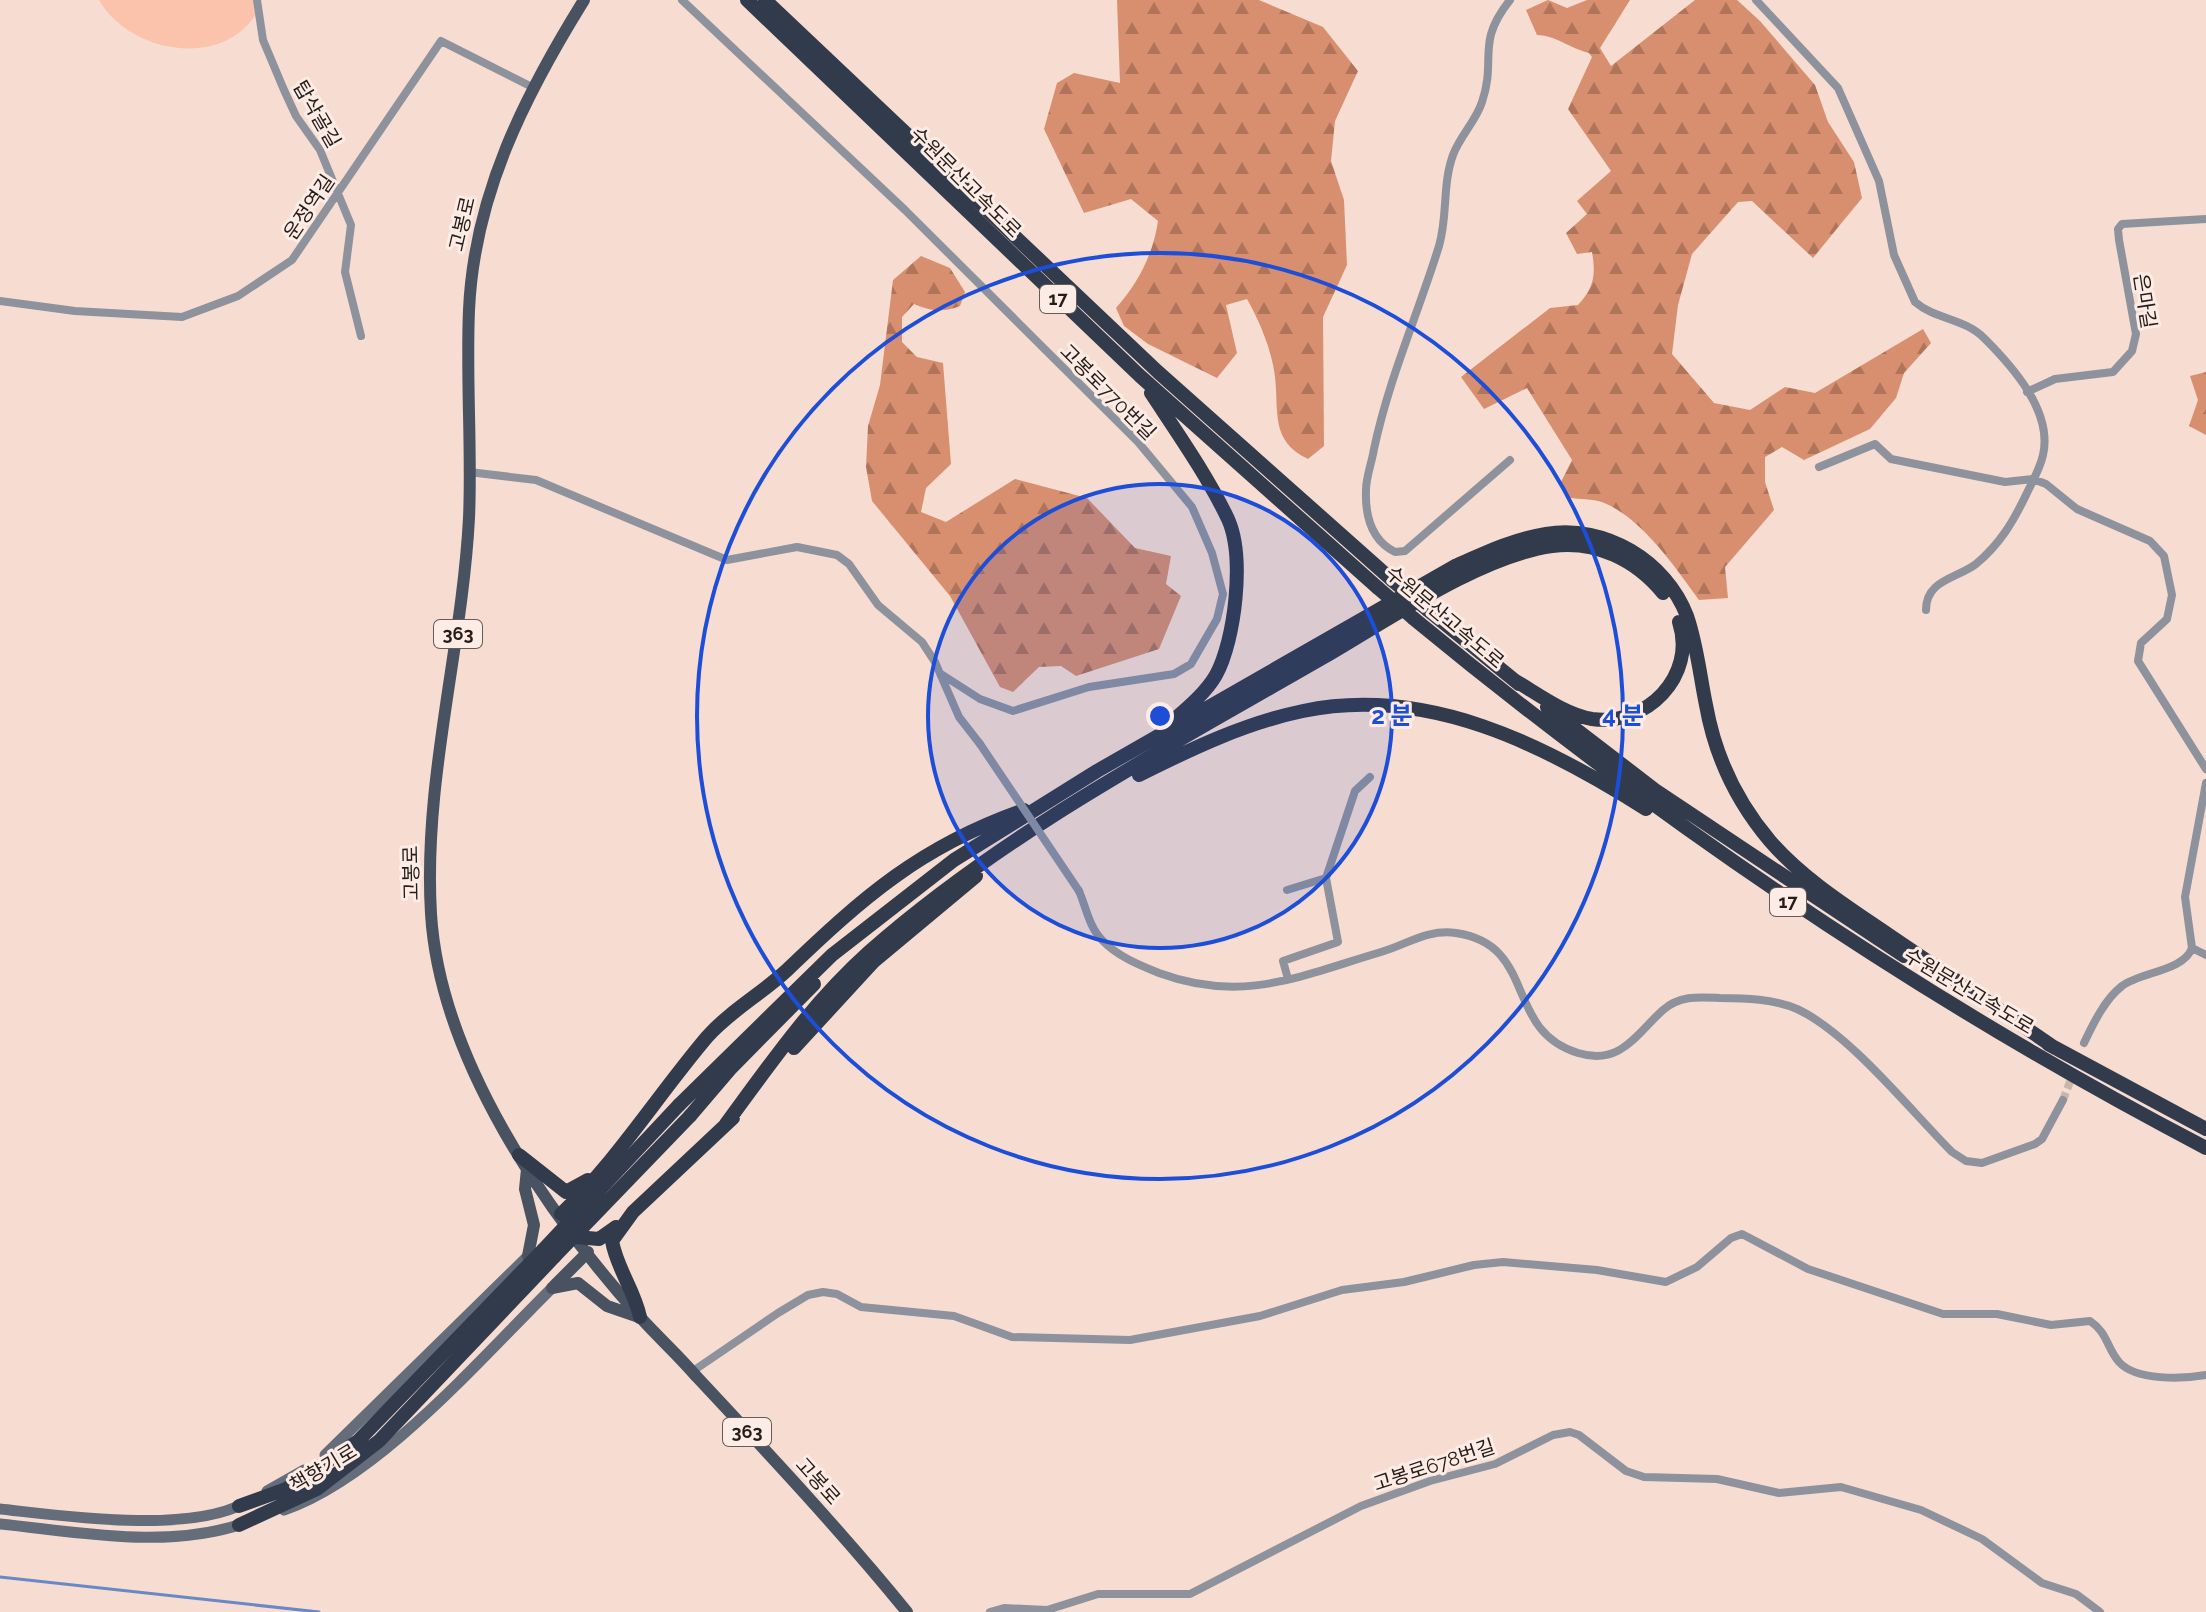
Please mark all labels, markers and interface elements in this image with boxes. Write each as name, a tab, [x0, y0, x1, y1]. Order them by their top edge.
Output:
street label: 탑삭골길	[288, 76, 346, 152]
street label: 수원문산고속도로	[905, 121, 1027, 243]
street label: 운정역길	[278, 170, 340, 244]
street label: 고봉로	[444, 194, 480, 254]
street label: 은마길	[2129, 272, 2161, 330]
road number: 17	[1040, 285, 1076, 313]
street label: 고봉로770번길	[1055, 339, 1161, 445]
street label: 수원문산고속도로	[1381, 560, 1509, 674]
road number: 363	[434, 620, 482, 648]
text: 2 분	[1371, 701, 1413, 730]
text: 4 분	[1602, 701, 1644, 730]
centre of rings	[1146, 702, 1174, 730]
street label: 고봉로	[399, 845, 423, 901]
road number: 17	[1770, 888, 1806, 916]
street label: 수원문산고속도로	[1900, 943, 2038, 1039]
road number: 363	[723, 1418, 771, 1446]
street label: 고봉로678번길	[1370, 1434, 1498, 1496]
street label: 책향기로	[285, 1439, 361, 1497]
street label: 고봉로	[791, 1452, 845, 1510]

